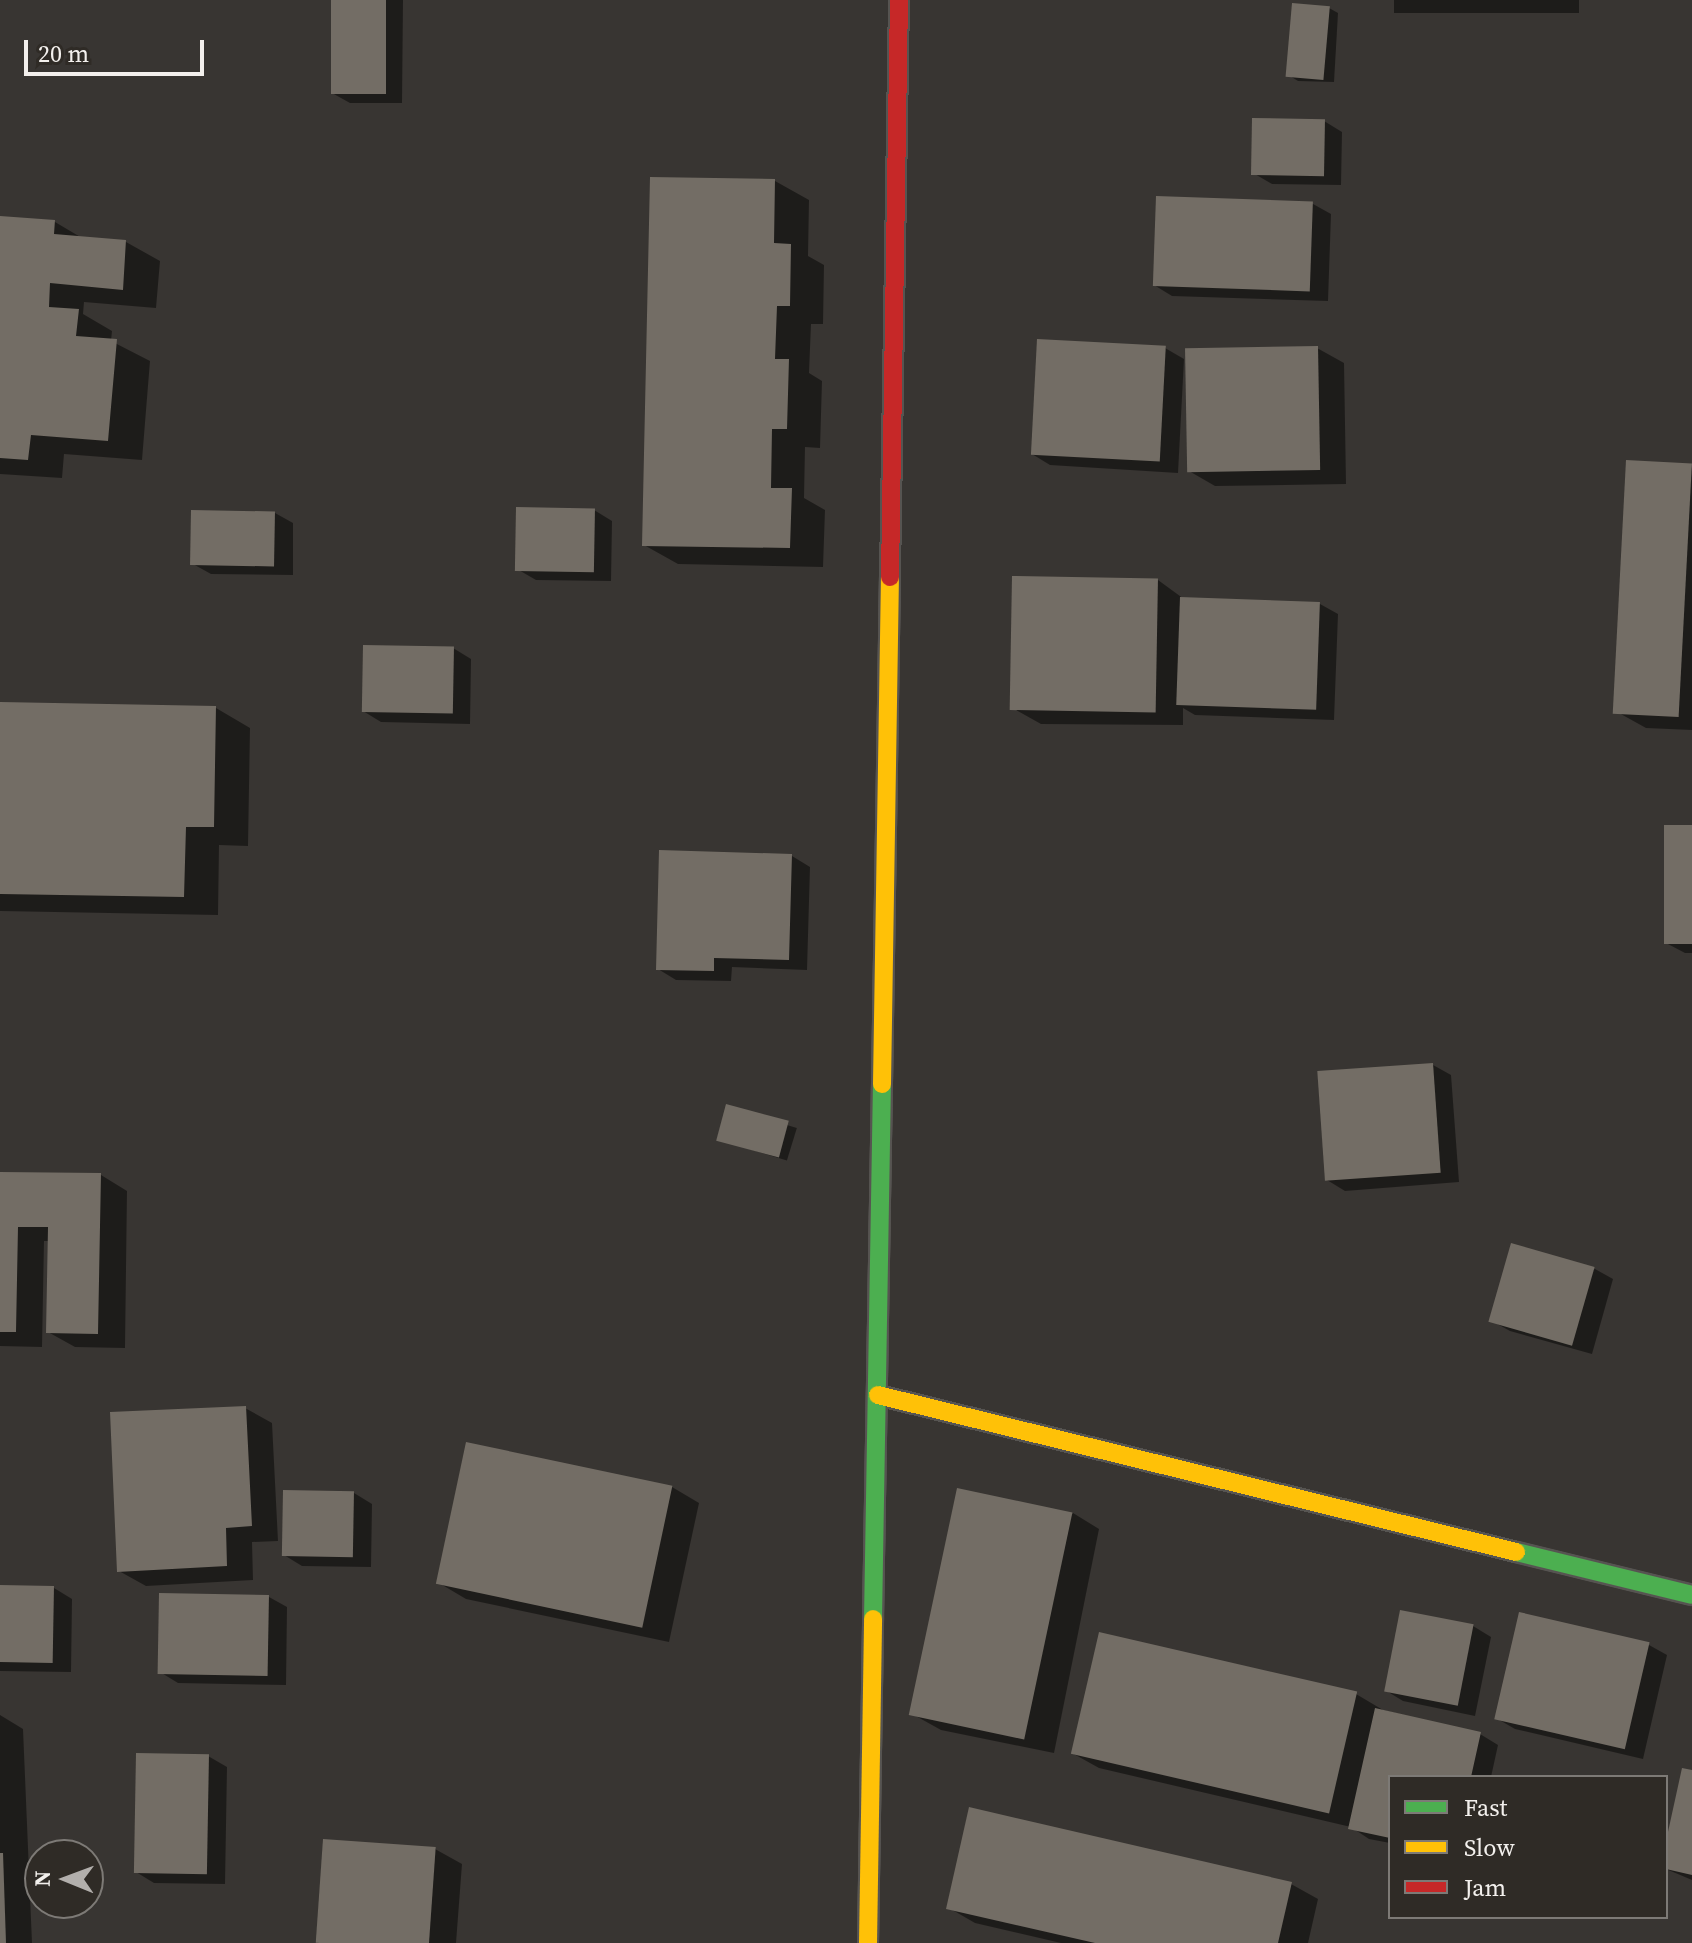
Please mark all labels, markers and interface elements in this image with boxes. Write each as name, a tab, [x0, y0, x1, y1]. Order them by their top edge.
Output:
scale bar	[28, 24, 208, 74]
text: 20 m	[38, 37, 89, 70]
legend	[1388, 1775, 1668, 1919]
text: Fast	[1464, 1791, 1507, 1824]
text: Slow	[1464, 1831, 1515, 1864]
north arrow	[24, 1839, 104, 1919]
text: N	[27, 1870, 57, 1887]
text: Jam	[1464, 1871, 1506, 1904]

